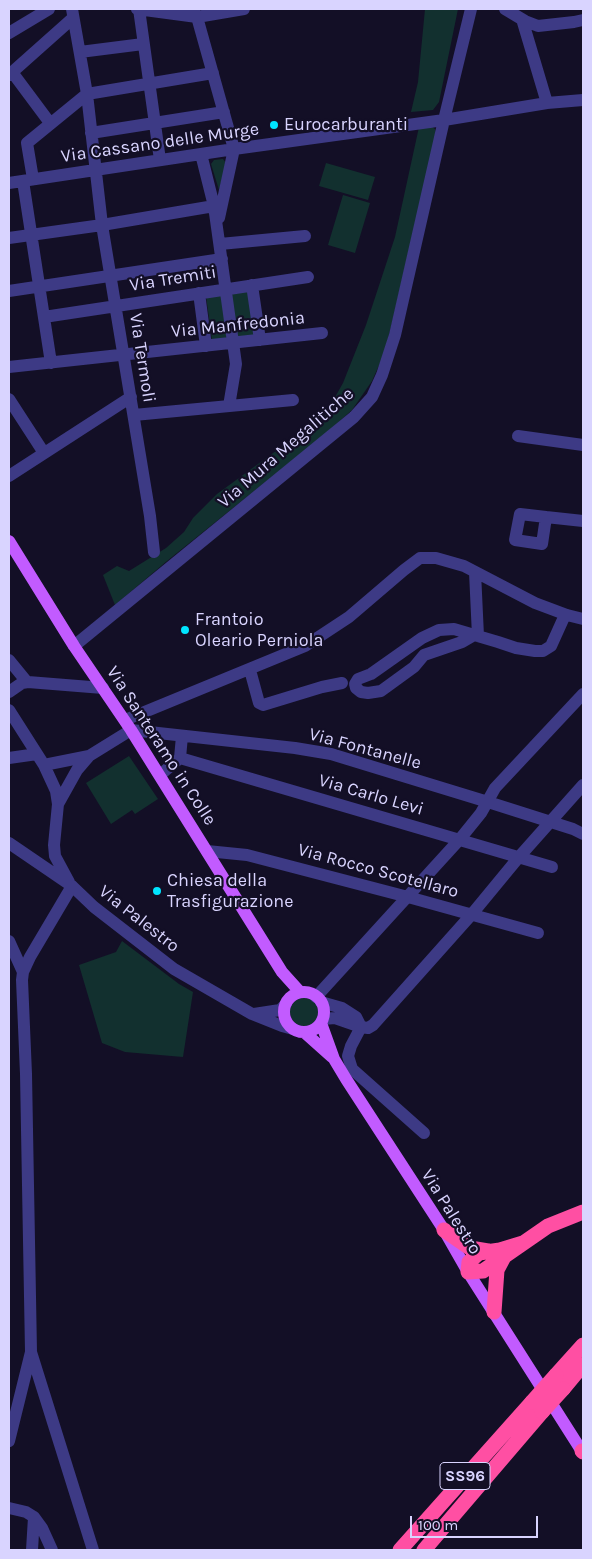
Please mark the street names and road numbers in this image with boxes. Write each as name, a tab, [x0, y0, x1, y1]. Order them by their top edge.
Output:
street label: Via Cassano delle Murge	[60, 118, 260, 168]
street label: Via Tremiti	[128, 261, 218, 297]
street label: Via Manfredonia	[170, 307, 306, 343]
street label: Via Termoli	[124, 312, 160, 404]
street label: Via Mura Megalitiche	[214, 383, 358, 513]
street label: Via Santeramo in Colle	[101, 662, 221, 830]
street label: Via Fontanelle	[306, 724, 424, 774]
street label: Via Carlo Levi	[316, 770, 426, 820]
street label: Via Rocco Scotellaro	[295, 839, 461, 903]
street label: Via Palestro	[94, 881, 184, 957]
street label: Via Palestro	[416, 1165, 486, 1259]
road number: SS96	[440, 1462, 490, 1490]

